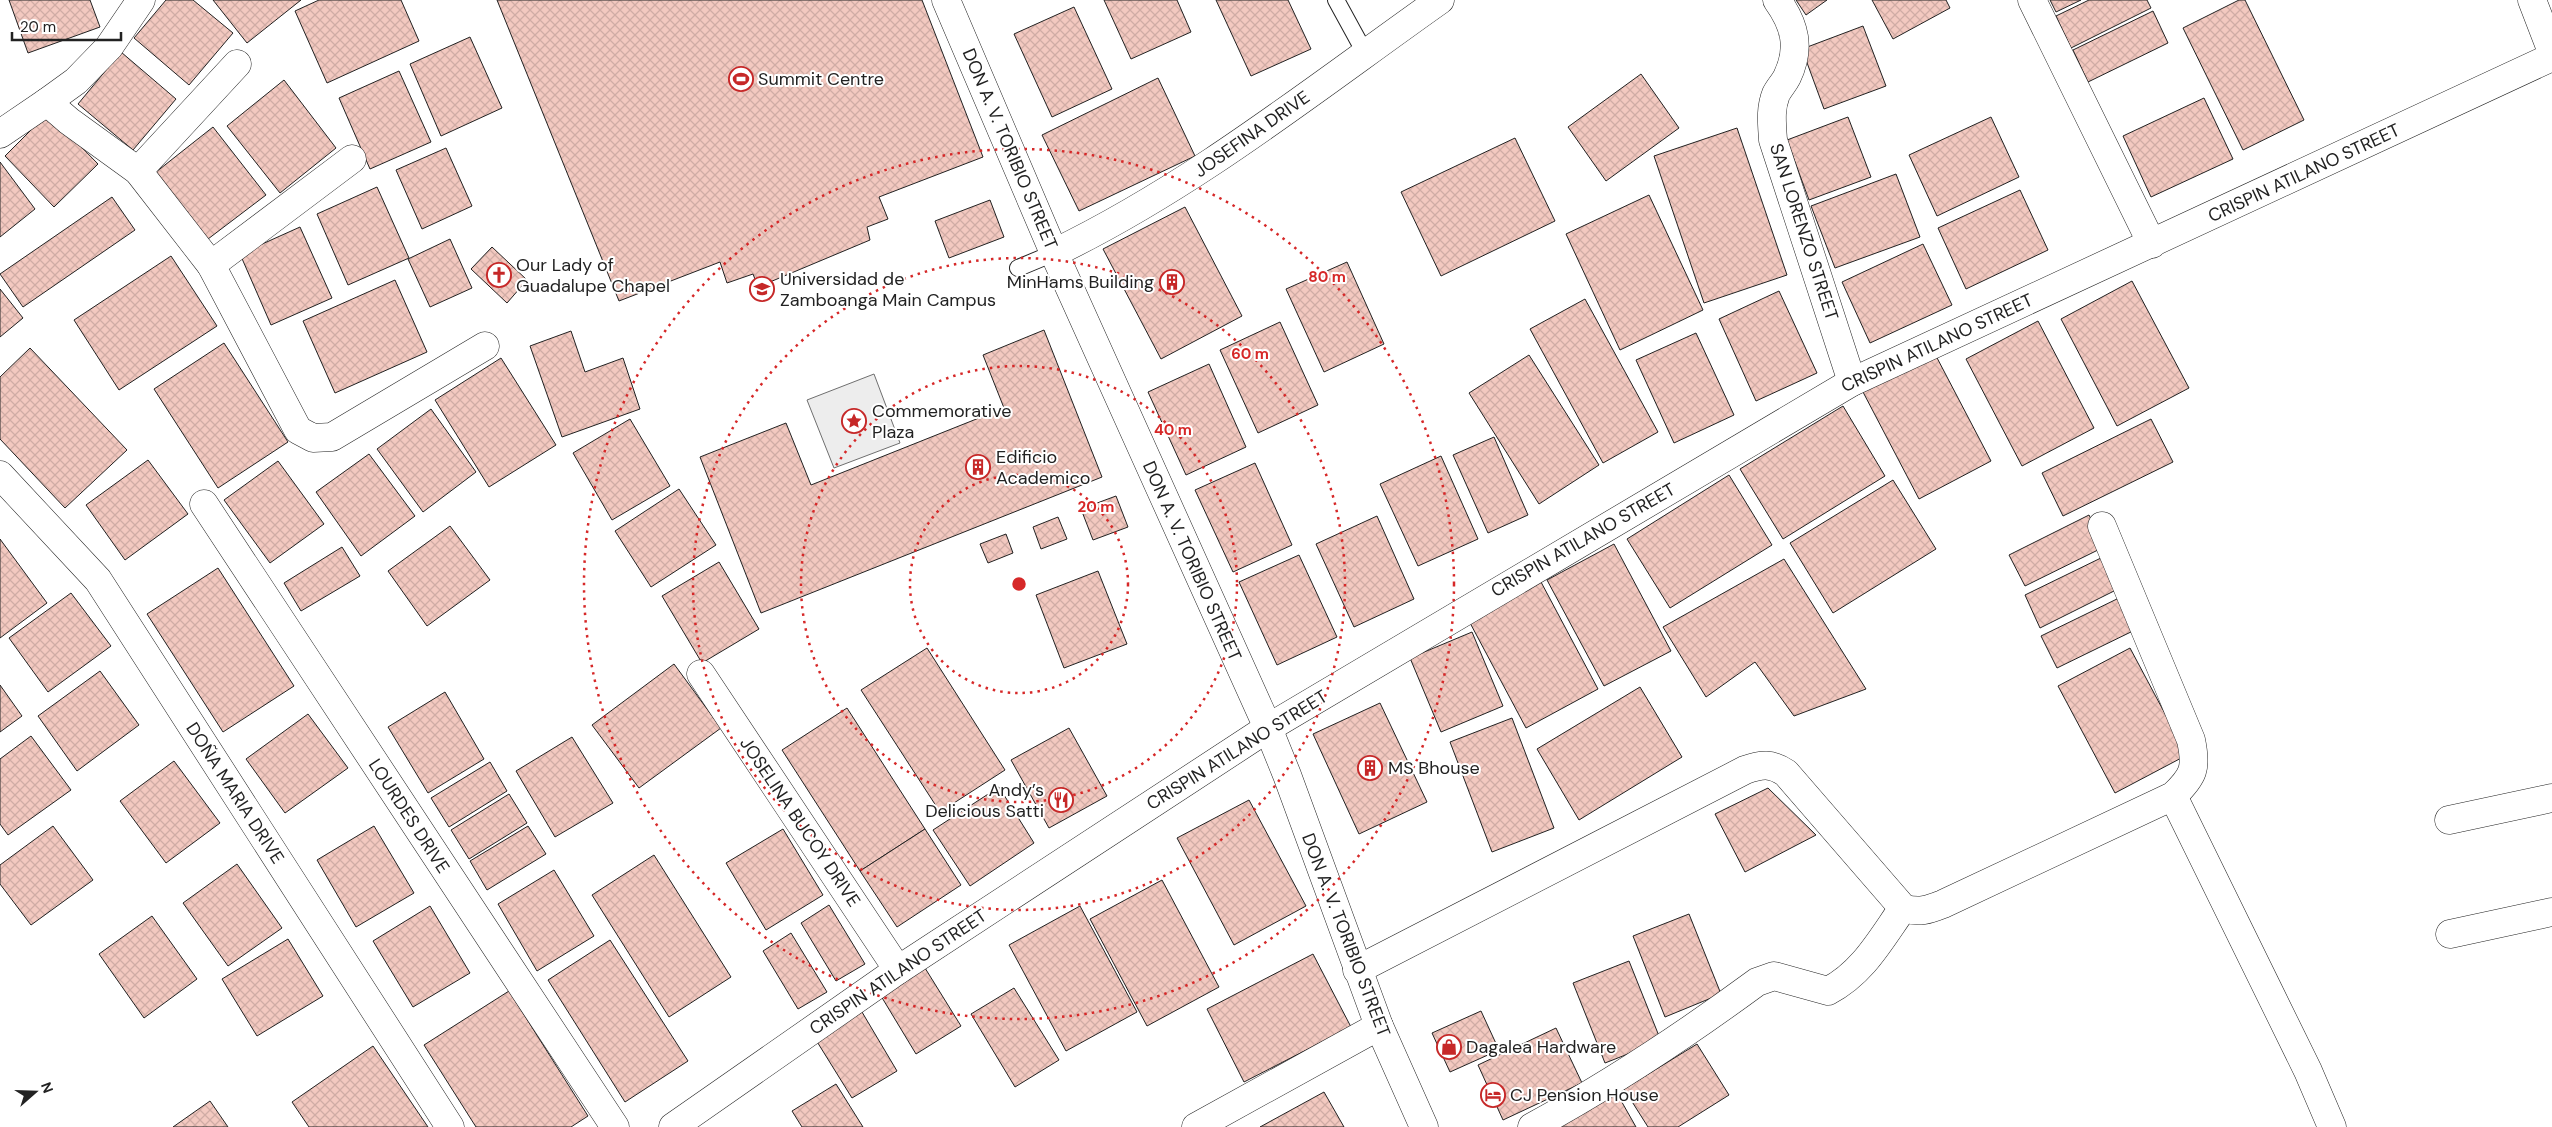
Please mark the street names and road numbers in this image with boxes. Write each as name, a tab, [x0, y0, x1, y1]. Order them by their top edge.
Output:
street label: DON A. V. TORIBIO STREET	[957, 45, 1063, 253]
street label: JOSEFINA DRIVE	[1189, 85, 1315, 183]
street label: CRISPIN ATILANO STREET	[2204, 118, 2404, 228]
street label: SAN LORENZO STREET	[1764, 140, 1844, 324]
street label: CRISPIN ATILANO STREET	[1837, 288, 2037, 398]
street label: DON A. V. TORIBIO STREET	[1137, 457, 1247, 665]
street label: CRISPIN ATILANO STREET	[1487, 477, 1679, 603]
street label: CRISPIN ATILANO STREET	[1142, 684, 1332, 816]
street label: DOÑA MARIA DRIVE	[180, 718, 290, 868]
street label: JOSELINA BUCOY DRIVE	[734, 732, 866, 912]
street label: LOURDES DRIVE	[363, 754, 455, 878]
street label: DON A. V. TORIBIO STREET	[1296, 830, 1396, 1040]
street label: CRISPIN ATILANO STREET	[805, 904, 991, 1040]

